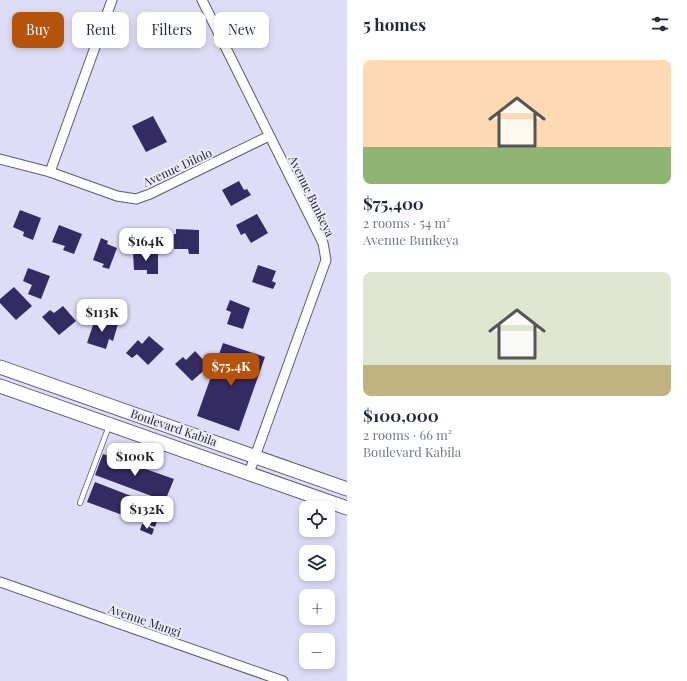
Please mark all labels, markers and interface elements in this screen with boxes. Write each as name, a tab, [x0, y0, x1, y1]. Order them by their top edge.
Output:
chip: Buy	[12, 12, 64, 48]
chip: Rent	[72, 12, 129, 48]
chip: Filters	[137, 12, 206, 48]
chip: New	[214, 12, 269, 48]
text: 5 homes	[363, 13, 426, 35]
icon: filters	[649, 13, 671, 35]
icon: home	[481, 86, 553, 158]
street label: Avenue Dilolo	[139, 144, 214, 190]
street label: Avenue Bunkeya	[285, 152, 339, 239]
text: $75,400	[363, 192, 424, 214]
text: 2 rooms · 54 m²	[363, 214, 451, 231]
pin: $164K	[118, 228, 174, 262]
text: Avenue Bunkeya	[363, 231, 459, 248]
text: $164K	[128, 232, 164, 249]
icon: home	[481, 298, 553, 370]
pin: $113K	[74, 299, 130, 333]
text: $113K	[86, 303, 118, 320]
pin: $75.4K	[198, 353, 264, 387]
text: $75.4K	[211, 357, 251, 374]
text: $100,000	[363, 404, 439, 426]
street label: Boulevard Kabila	[129, 405, 220, 449]
text: 2 rooms · 66 m²	[363, 426, 452, 443]
pin: $100K	[107, 443, 163, 477]
text: Boulevard Kabila	[363, 443, 461, 460]
text: $100K	[116, 447, 154, 464]
pin: $132K	[119, 496, 175, 530]
text: $132K	[130, 500, 164, 517]
map controls	[299, 501, 335, 669]
button: locate	[299, 501, 335, 537]
button: layers	[299, 545, 335, 581]
button: +	[299, 589, 335, 625]
street label: Avenue Mangi	[106, 600, 184, 640]
button: −	[299, 633, 335, 669]

